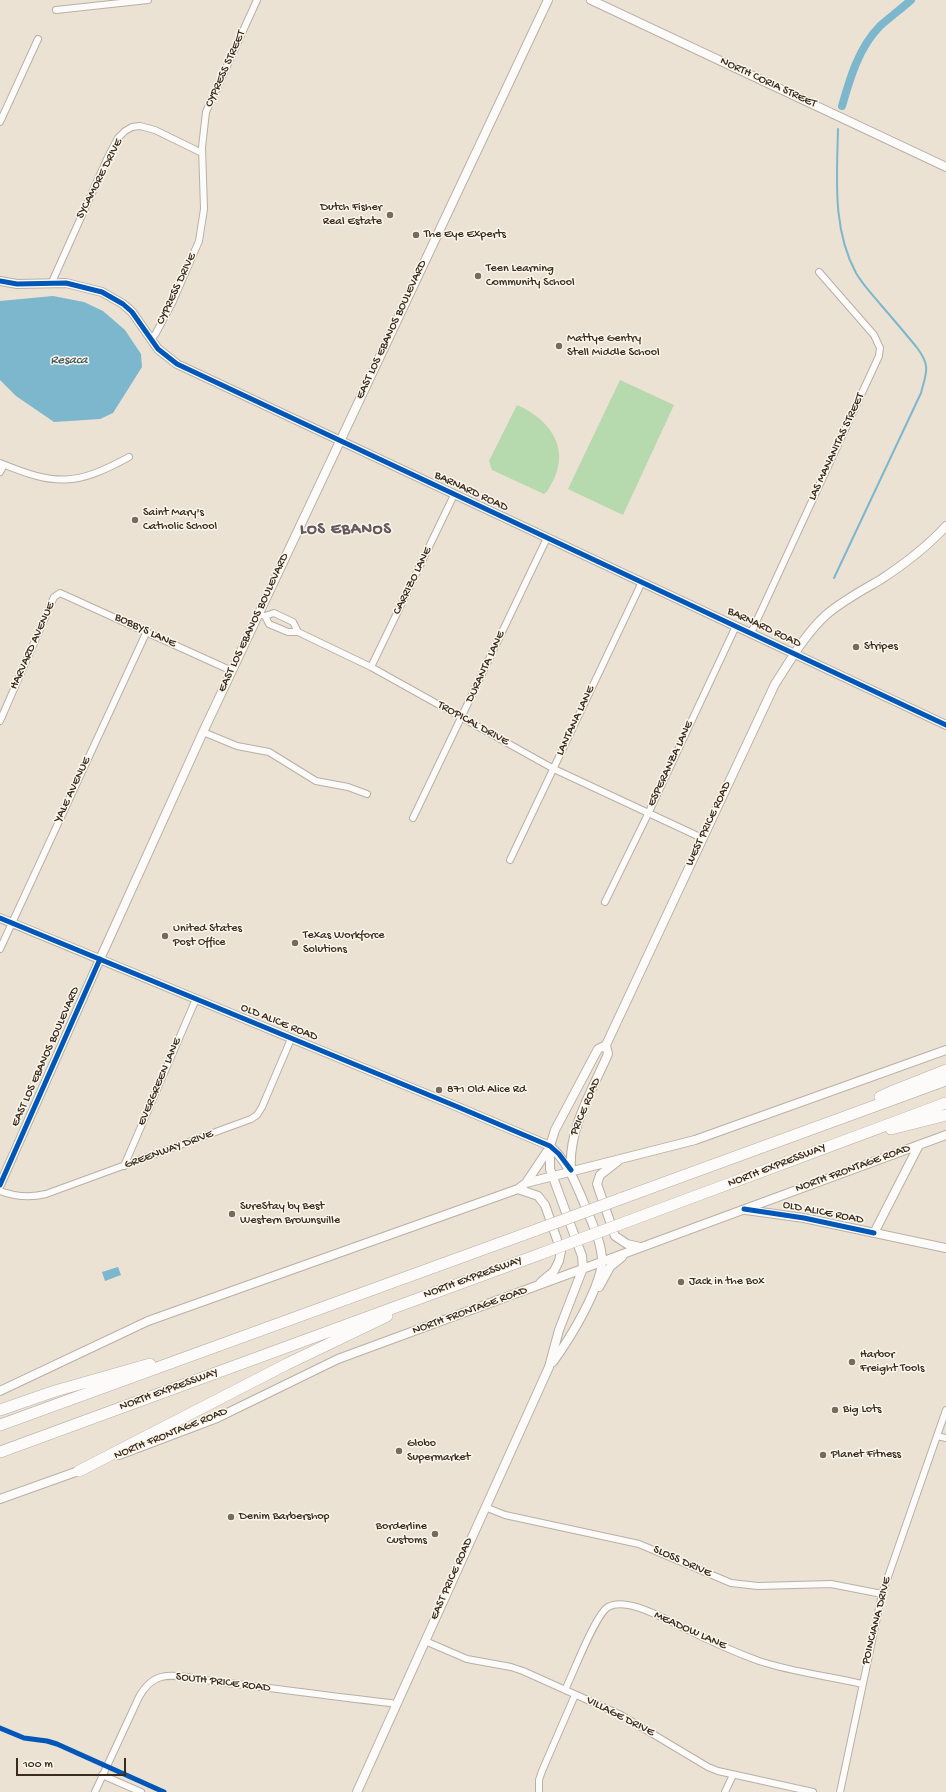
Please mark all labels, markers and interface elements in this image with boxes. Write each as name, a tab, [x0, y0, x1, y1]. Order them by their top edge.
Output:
street label: CYPRESS STREET	[203, 28, 249, 110]
street label: NORTH CORIA STREET	[718, 54, 818, 112]
street label: SYCAMORE DRIVE	[74, 137, 126, 221]
place label: Dutch Fisher Real Estate	[320, 201, 382, 229]
marker: Dutch Fisher Real Estate	[385, 210, 395, 220]
place label: The Eye Experts	[424, 228, 506, 242]
marker: The Eye Experts	[411, 230, 421, 240]
street label: CYPRESS DRIVE	[154, 251, 200, 327]
street label: EAST LOS EBANOS BOULEVARD	[353, 258, 431, 402]
place label: Teen Learning Community School	[486, 262, 575, 290]
marker: Teen Learning Community School	[473, 271, 483, 281]
place label: Mattye Gentry Stell Middle School	[567, 332, 660, 360]
marker: Mattye Gentry Stell Middle School	[554, 341, 564, 351]
water label: Resaca	[50, 353, 88, 369]
street label: LAS MANANITAS STREET	[806, 391, 868, 503]
street label: BARNARD ROAD	[432, 469, 510, 515]
place label: Saint Mary's Catholic School	[143, 506, 217, 534]
marker: Saint Mary's Catholic School	[130, 515, 140, 525]
district label: LOS EBANOS	[300, 521, 392, 541]
street label: CARRIZO LANE	[390, 545, 436, 617]
street label: EAST LOS EBANOS BOULEVARD	[215, 551, 293, 695]
street label: HARVARD AVENUE	[7, 600, 59, 692]
street label: BARNARD ROAD	[725, 605, 803, 651]
street label: BOBBYS LANE	[112, 610, 178, 652]
street label: DURANTA LANE	[463, 629, 509, 705]
place label: Stripes	[864, 640, 898, 654]
marker: Stripes	[851, 642, 861, 652]
street label: LANTANA LANE	[554, 684, 598, 758]
street label: TROPICAL DRIVE	[435, 698, 511, 750]
street label: ESPERANZA LANE	[645, 719, 697, 809]
street label: YALE AVENUE	[52, 755, 94, 825]
street label: WEST PRICE ROAD	[683, 779, 735, 869]
place label: United States Post Office	[173, 922, 242, 950]
place label: Texas Workforce Solutions	[303, 929, 384, 957]
marker: United States Post Office	[160, 931, 170, 941]
marker: Texas Workforce Solutions	[290, 938, 300, 948]
street label: EAST LOS EBANOS BOULEVARD	[9, 985, 83, 1129]
street label: OLD ALICE ROAD	[238, 1001, 320, 1045]
street label: EVERGREEN LANE	[135, 1036, 185, 1128]
street label: PRICE ROAD	[567, 1076, 605, 1138]
place label: 871 Old Alice Rd	[447, 1083, 526, 1097]
marker: 871 Old Alice Rd	[434, 1085, 444, 1095]
street label: GREENWAY DRIVE	[123, 1127, 215, 1173]
street label: NORTH EXPRESSWAY	[726, 1141, 828, 1191]
street label: NORTH FRONTAGE ROAD	[794, 1142, 912, 1196]
street label: OLD ALICE ROAD	[781, 1198, 865, 1228]
place label: SureStay by Best Western Brownsville	[240, 1200, 340, 1228]
marker: SureStay by Best Western Brownsville	[227, 1209, 237, 1219]
street label: NORTH EXPRESSWAY	[422, 1253, 524, 1303]
place label: Jack in the Box	[689, 1275, 764, 1289]
marker: Jack in the Box	[676, 1277, 686, 1287]
street label: NORTH FRONTAGE ROAD	[411, 1284, 529, 1338]
place label: Harbor Freight Tools	[860, 1348, 924, 1376]
marker: Harbor Freight Tools	[847, 1357, 857, 1367]
street label: NORTH EXPRESSWAY	[118, 1365, 220, 1415]
place label: Big Lots	[843, 1403, 881, 1417]
street label: NORTH FRONTAGE ROAD	[112, 1405, 230, 1463]
marker: Big Lots	[830, 1405, 840, 1415]
place label: Globo Supermarket	[407, 1437, 470, 1465]
marker: Globo Supermarket	[394, 1446, 404, 1456]
place label: Planet Fitness	[831, 1448, 901, 1462]
marker: Planet Fitness	[818, 1450, 828, 1460]
place label: Denim Barbershop	[239, 1510, 329, 1524]
marker: Denim Barbershop	[226, 1512, 236, 1522]
place label: Borderline Customs	[376, 1520, 427, 1548]
marker: Borderline Customs	[430, 1529, 440, 1539]
street label: EAST PRICE ROAD	[427, 1536, 477, 1622]
street label: SLOSS DRIVE	[651, 1543, 713, 1581]
street label: POINCIANA DRIVE	[859, 1576, 895, 1666]
street label: MEADOW LANE	[652, 1609, 728, 1653]
street label: SOUTH PRICE ROAD	[175, 1670, 271, 1696]
street label: VILLAGE DRIVE	[584, 1694, 656, 1740]
scale bar	[18, 1750, 128, 1776]
text: 100 m	[23, 1758, 53, 1772]

